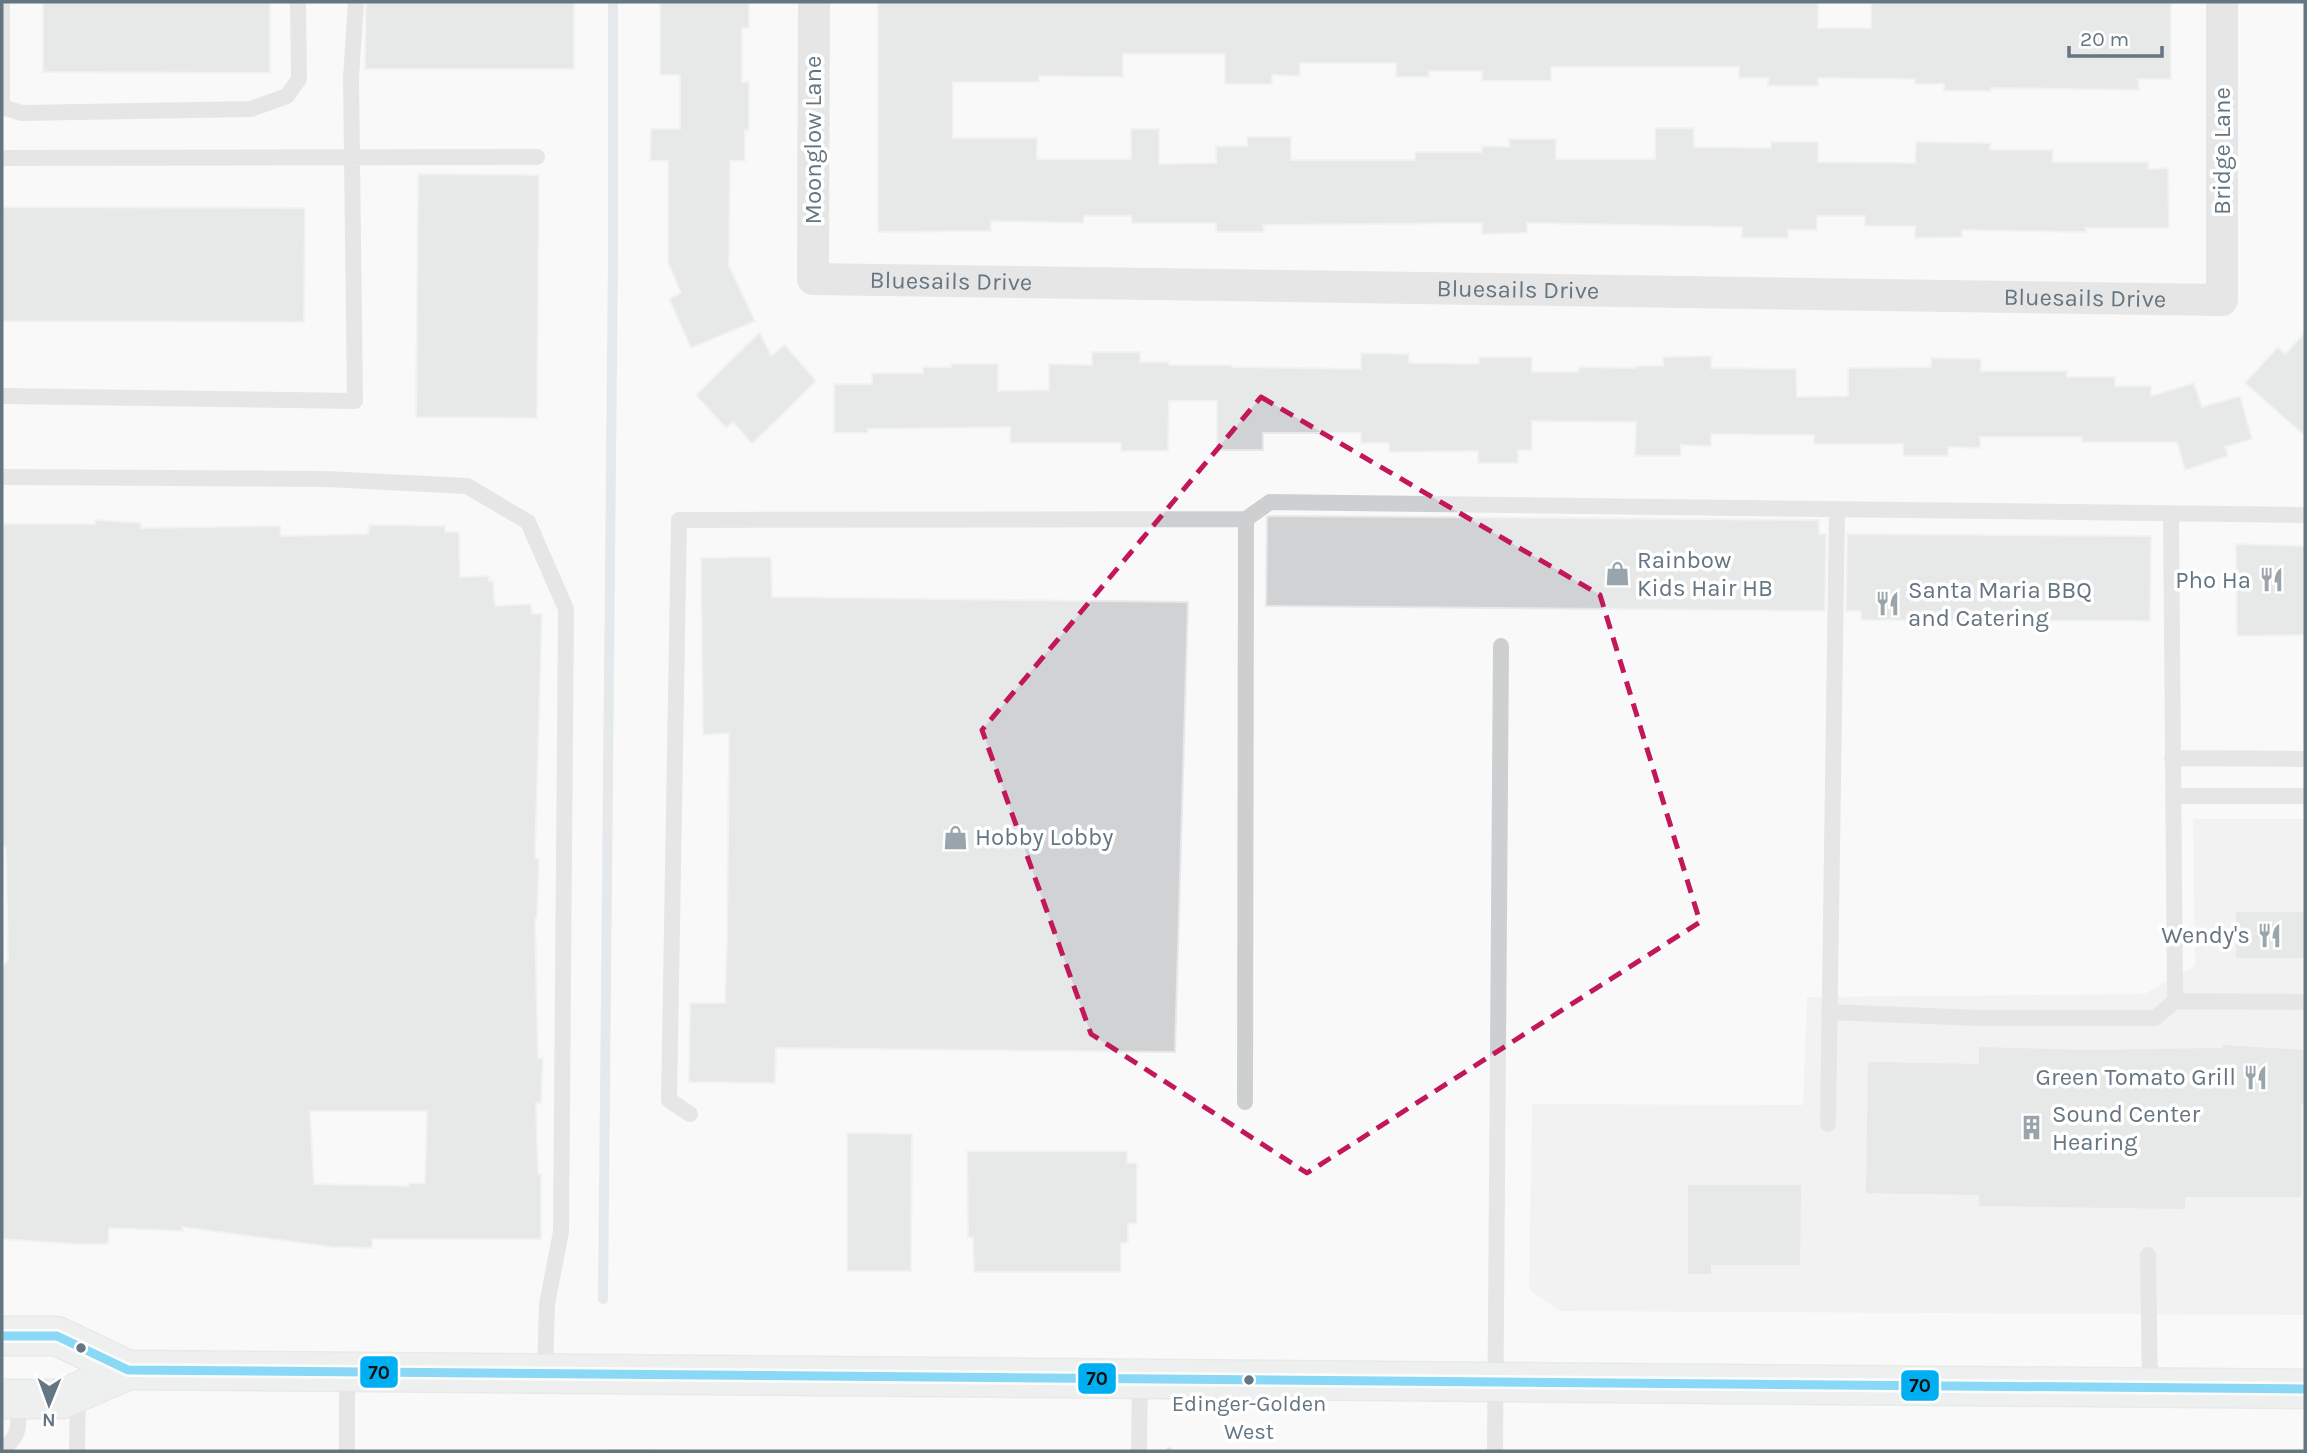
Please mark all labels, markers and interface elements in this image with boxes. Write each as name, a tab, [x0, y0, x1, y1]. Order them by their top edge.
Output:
scale bar	[2069, 14, 2162, 58]
text: 20 m	[2080, 27, 2129, 51]
street label: Moonglow Lane	[799, 56, 827, 224]
street label: Bridge Lane	[2208, 87, 2236, 215]
street label: Bluesails Drive	[869, 266, 1033, 296]
street label: Bluesails Drive	[1436, 274, 1599, 305]
street label: Bluesails Drive	[2003, 283, 2166, 313]
place label: Rainbow Kids Hair HB	[1637, 546, 1773, 602]
shop icon: Rainbow Kids Hair HB	[1603, 560, 1631, 588]
place label: Pho Ha	[2175, 566, 2251, 594]
restaurant icon: Pho Ha	[2257, 566, 2285, 594]
place label: Santa Maria BBQ and Catering	[1908, 576, 2092, 632]
restaurant icon: Santa Maria BBQ and Catering	[1874, 590, 1902, 618]
shop icon: Hobby Lobby	[941, 823, 969, 851]
place label: Hobby Lobby	[975, 823, 1113, 851]
place label: Wendy's	[2161, 921, 2250, 949]
restaurant icon: Wendy's	[2256, 921, 2284, 949]
place label: Green Tomato Grill	[2036, 1063, 2236, 1091]
restaurant icon: Green Tomato Grill	[2242, 1063, 2270, 1091]
place label: Sound Center Hearing	[2052, 1100, 2200, 1156]
building icon: Sound Center Hearing	[2018, 1114, 2046, 1142]
unlabelled marker	[74, 1341, 88, 1355]
line badge: 70	[359, 1355, 399, 1389]
text: 70	[368, 1362, 390, 1384]
line badge: 70	[1077, 1362, 1117, 1395]
text: 70	[1086, 1368, 1108, 1390]
north arrow	[14, 1369, 84, 1439]
line badge: 70	[1900, 1369, 1940, 1402]
marker: Edinger-Golden West	[1242, 1373, 1256, 1387]
text: 70	[1909, 1375, 1931, 1397]
place label: Edinger-Golden West	[1172, 1391, 1326, 1445]
text: N	[42, 1409, 56, 1431]

